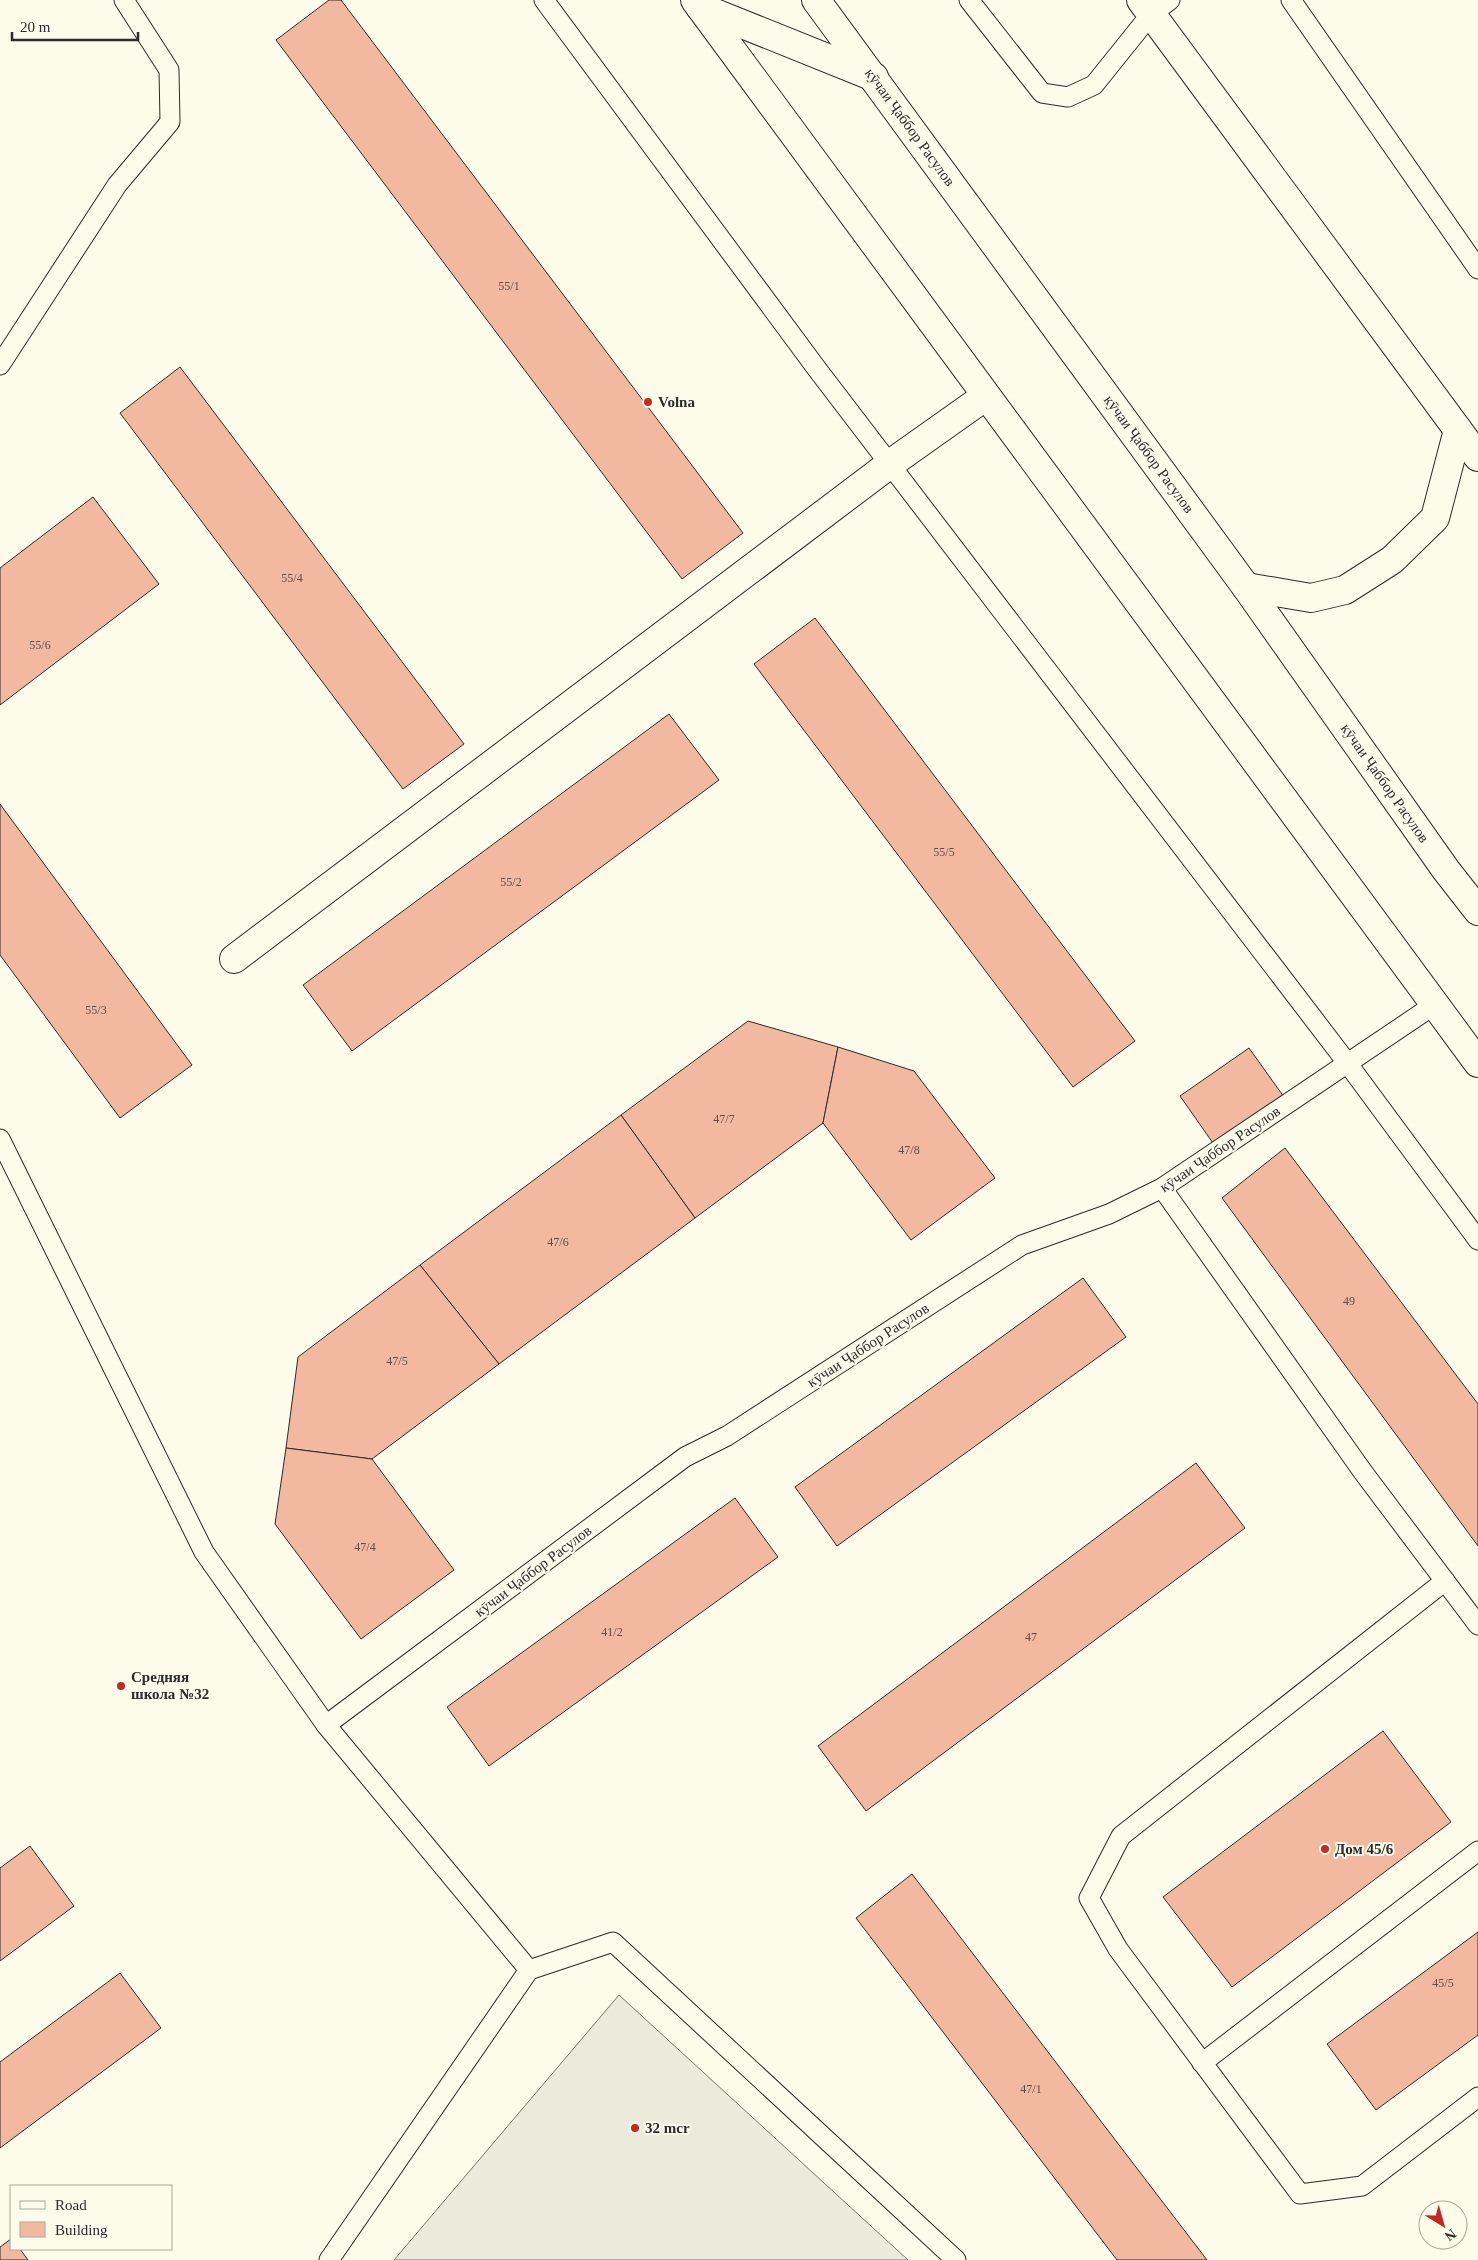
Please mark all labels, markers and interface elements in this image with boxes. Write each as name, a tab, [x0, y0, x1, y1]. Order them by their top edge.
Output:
scale bar	[12, 10, 139, 42]
text: 20 m	[20, 19, 51, 35]
street label: кӯчаи Ҷаббор Расулов	[862, 65, 958, 189]
house number: 55/1	[498, 279, 520, 293]
street label: кӯчаи Ҷаббор Расулов	[1101, 392, 1197, 516]
place label: Volna	[658, 394, 695, 410]
marker: Volna	[642, 396, 654, 408]
house number: 55/4	[281, 571, 303, 585]
house number: 55/6	[29, 638, 51, 652]
street label: кӯчаи Ҷаббор Расулов	[1338, 720, 1432, 846]
house number: 55/5	[933, 845, 955, 859]
house number: 55/2	[500, 875, 522, 889]
house number: 55/3	[85, 1003, 107, 1017]
street label: кӯчаи Ҷаббор Расулов	[1157, 1103, 1283, 1195]
house number: 47/7	[713, 1112, 735, 1126]
house number: 47/8	[898, 1143, 920, 1157]
house number: 47/6	[547, 1235, 569, 1249]
house number: 49	[1343, 1294, 1355, 1308]
street label: кӯчаи Ҷаббор Расулов	[804, 1300, 932, 1390]
house number: 47/5	[386, 1354, 408, 1368]
street label: кӯчаи Ҷаббор Расулов	[472, 1522, 594, 1620]
house number: 47/4	[354, 1540, 376, 1554]
house number: 41/2	[601, 1625, 623, 1639]
house number: 47	[1025, 1630, 1037, 1644]
place label: Средняя школа №32	[131, 1669, 209, 1702]
marker: Средняя школа №32	[115, 1680, 127, 1692]
place label: Дом 45/6	[1335, 1841, 1394, 1857]
marker: Дом 45/6	[1319, 1843, 1331, 1855]
house number: 45/5	[1432, 1976, 1454, 1990]
house number: 47/1	[1020, 2082, 1042, 2096]
place label: 32 mcr	[645, 2120, 690, 2136]
marker: 32 mcr	[629, 2122, 641, 2134]
legend	[10, 2185, 172, 2250]
text: Road	[55, 2197, 87, 2213]
north arrow	[1418, 2200, 1468, 2250]
text: Building	[55, 2222, 108, 2238]
text: N	[1442, 2226, 1459, 2244]

